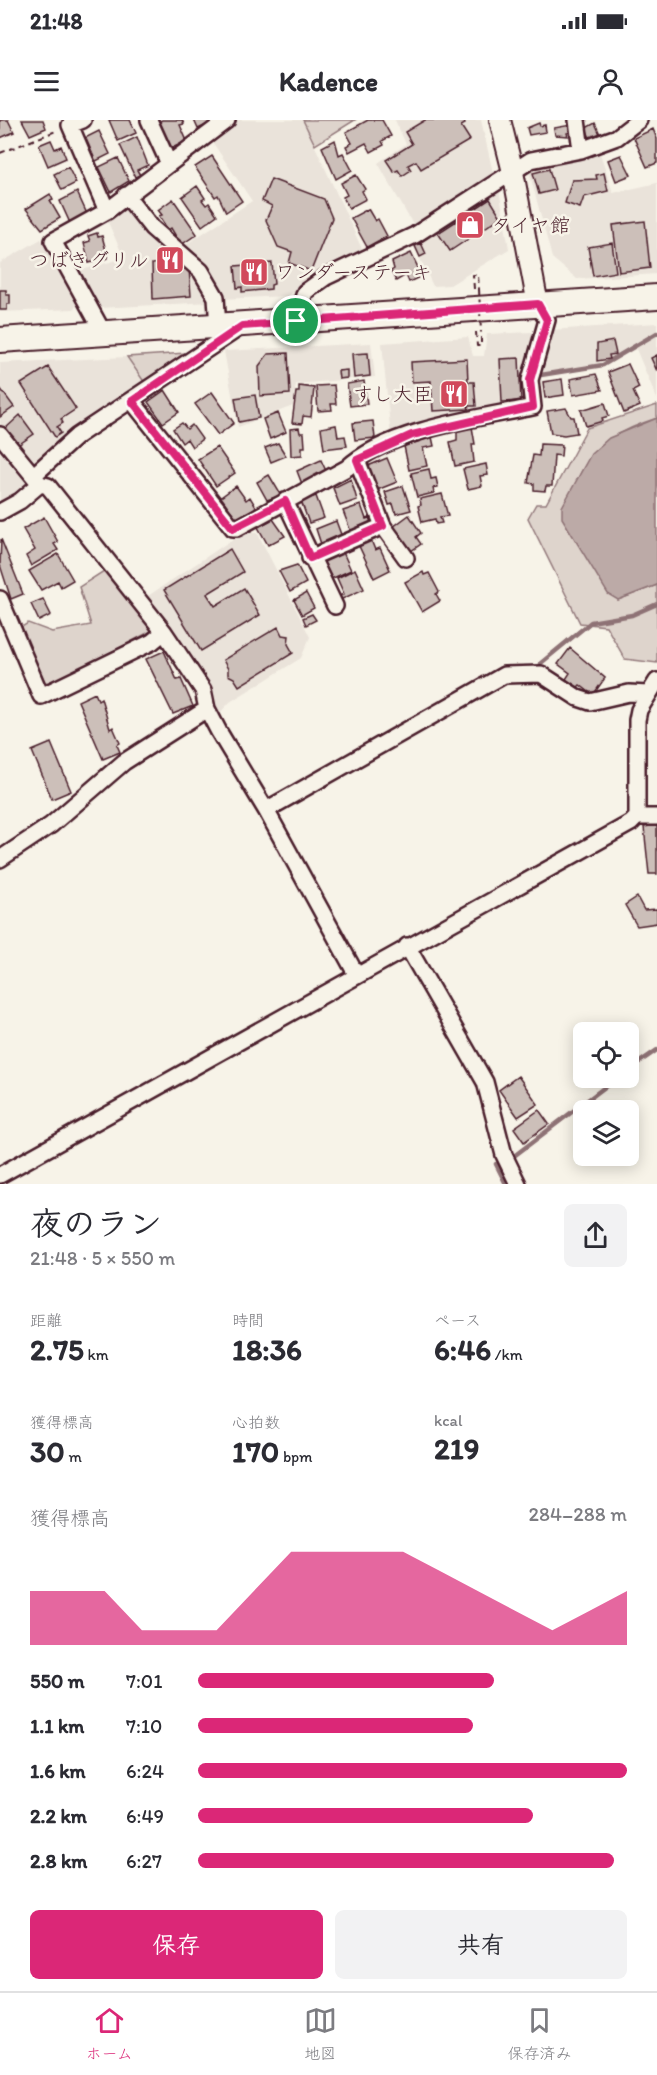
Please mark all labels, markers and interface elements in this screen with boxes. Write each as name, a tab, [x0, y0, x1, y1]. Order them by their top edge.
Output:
text: 21:48	[30, 8, 82, 35]
icon: menu	[30, 65, 63, 98]
text: Kadence	[279, 65, 378, 98]
icon: person	[594, 65, 627, 98]
shop icon: タイヤ館	[454, 209, 486, 241]
place label: タイヤ館	[491, 213, 570, 237]
restaurant icon: つばきグリル	[154, 244, 186, 276]
place label: つばきグリル	[29, 248, 149, 272]
restaurant icon: ワンダーステーキ	[238, 256, 270, 288]
place label: ワンダーステーキ	[275, 260, 432, 284]
pin	[270, 295, 321, 346]
icon: arrive	[279, 304, 312, 337]
restaurant icon: すし大臣	[438, 378, 470, 410]
place label: すし大臣	[353, 382, 433, 406]
map controls	[573, 1022, 639, 1166]
button: locate	[573, 1022, 639, 1088]
button: layers	[573, 1100, 639, 1166]
text: 夜のラン	[30, 1204, 162, 1243]
button: share	[564, 1204, 627, 1267]
text: 21:48 · 5 × 550 m	[30, 1246, 175, 1270]
text: 距離	[30, 1311, 62, 1330]
text: 時間	[232, 1311, 264, 1330]
text: ペース	[434, 1311, 481, 1330]
text: 2.75	[30, 1331, 84, 1368]
text: 18:36	[232, 1331, 302, 1368]
text: 6:46	[434, 1331, 491, 1368]
text: km	[84, 1345, 109, 1364]
text: /km	[491, 1345, 523, 1364]
text: kcal	[434, 1411, 462, 1430]
text: 獲得標高	[30, 1413, 94, 1432]
text: 心拍数	[232, 1413, 280, 1432]
text: 219	[434, 1430, 479, 1467]
text: 30	[30, 1433, 65, 1470]
text: 170	[232, 1433, 279, 1470]
text: m	[65, 1447, 82, 1466]
text: bpm	[279, 1447, 313, 1466]
text: 284–288 m	[529, 1502, 627, 1526]
text: 獲得標高	[30, 1506, 110, 1530]
text: 550 m	[30, 1669, 85, 1693]
text: 7:01	[126, 1669, 162, 1693]
text: 1.1 km	[30, 1714, 84, 1738]
text: 7:10	[126, 1714, 162, 1738]
text: 1.6 km	[30, 1759, 86, 1783]
text: 6:24	[126, 1759, 164, 1783]
text: 2.2 km	[30, 1804, 87, 1828]
text: 6:49	[126, 1804, 164, 1828]
text: 2.8 km	[30, 1849, 87, 1873]
text: 6:27	[126, 1849, 162, 1873]
button: 保存	[30, 1910, 323, 1979]
button: 共有	[335, 1910, 627, 1979]
tab: ホーム	[85, 2004, 133, 2064]
tab: 地図	[304, 2004, 337, 2064]
tab: 保存済み	[508, 2004, 572, 2064]

